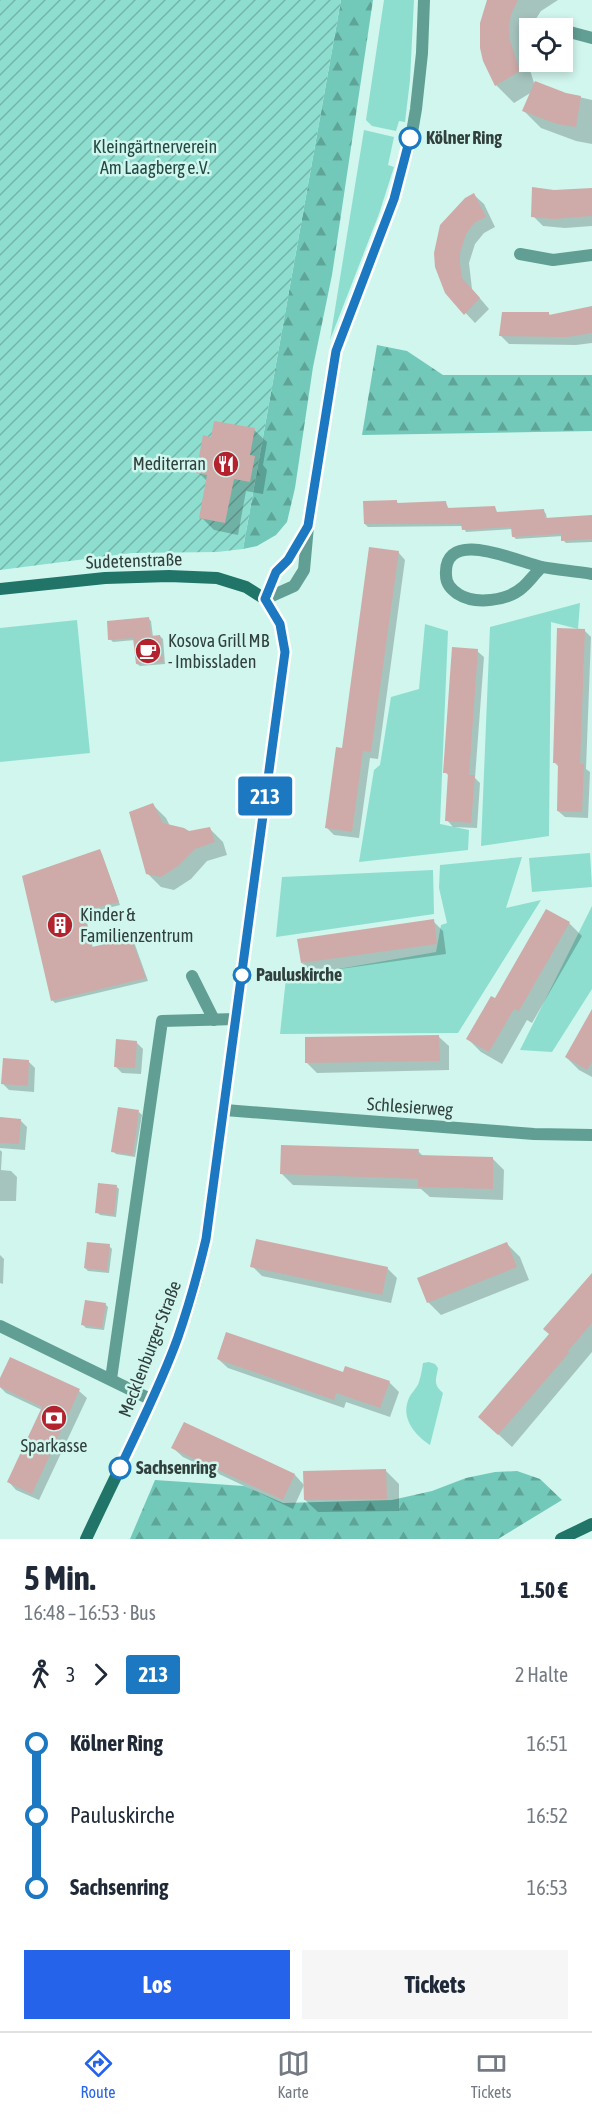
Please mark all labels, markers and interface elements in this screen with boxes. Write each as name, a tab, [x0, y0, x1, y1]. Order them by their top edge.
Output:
map controls	[519, 18, 573, 72]
button: locate	[519, 18, 573, 72]
marker: Kölner Ring	[399, 127, 421, 149]
place label: Kölner Ring	[426, 127, 502, 148]
park label: Kleingärtnerverein Am Laagberg e.V.	[93, 136, 217, 178]
restaurant icon: Mediterran	[211, 449, 241, 479]
place label: Mediterran	[133, 453, 206, 474]
street label: Sudetenstraße	[85, 548, 182, 573]
place label: Kosova Grill MB - Imbissladen	[168, 630, 270, 672]
cafe icon: Kosova Grill MB - Imbissladen	[133, 636, 163, 666]
line badge: 213	[230, 776, 300, 816]
text: 213	[250, 784, 280, 808]
place label: Kinder & Familienzentrum	[80, 904, 194, 946]
building icon: Kinder & Familienzentrum	[45, 910, 75, 940]
place label: Pauluskirche	[256, 964, 342, 985]
marker: Pauluskirche	[233, 966, 251, 984]
street label: Schlesierweg	[366, 1093, 454, 1120]
street label: Mecklenburger Straße	[114, 1278, 185, 1420]
bank icon: Sparkasse	[39, 1403, 69, 1433]
place label: Sparkasse	[21, 1435, 87, 1456]
marker: Sachsenring	[109, 1457, 131, 1479]
place label: Sachsenring	[136, 1457, 217, 1478]
text: 5 Min.	[24, 1559, 96, 1597]
text: 1.50 €	[520, 1577, 568, 1603]
text: 16:48 – 16:53 · Bus	[24, 1601, 156, 1624]
icon: walk	[24, 1658, 57, 1691]
icon: forward	[84, 1658, 117, 1691]
text: 213	[138, 1662, 168, 1686]
text: 3	[66, 1663, 75, 1686]
text: 2 Halte	[515, 1663, 568, 1686]
text: Kölner Ring	[70, 1730, 163, 1756]
text: 16:51	[527, 1732, 568, 1755]
text: Pauluskirche	[70, 1802, 175, 1828]
text: 16:52	[527, 1804, 568, 1827]
text: Sachsenring	[70, 1874, 168, 1900]
text: 16:53	[527, 1876, 568, 1899]
button: Los	[24, 1950, 290, 2019]
button: Tickets	[302, 1950, 568, 2019]
tab: Route	[81, 2047, 116, 2101]
tab: Karte	[277, 2047, 310, 2101]
tab: Tickets	[471, 2047, 511, 2101]

